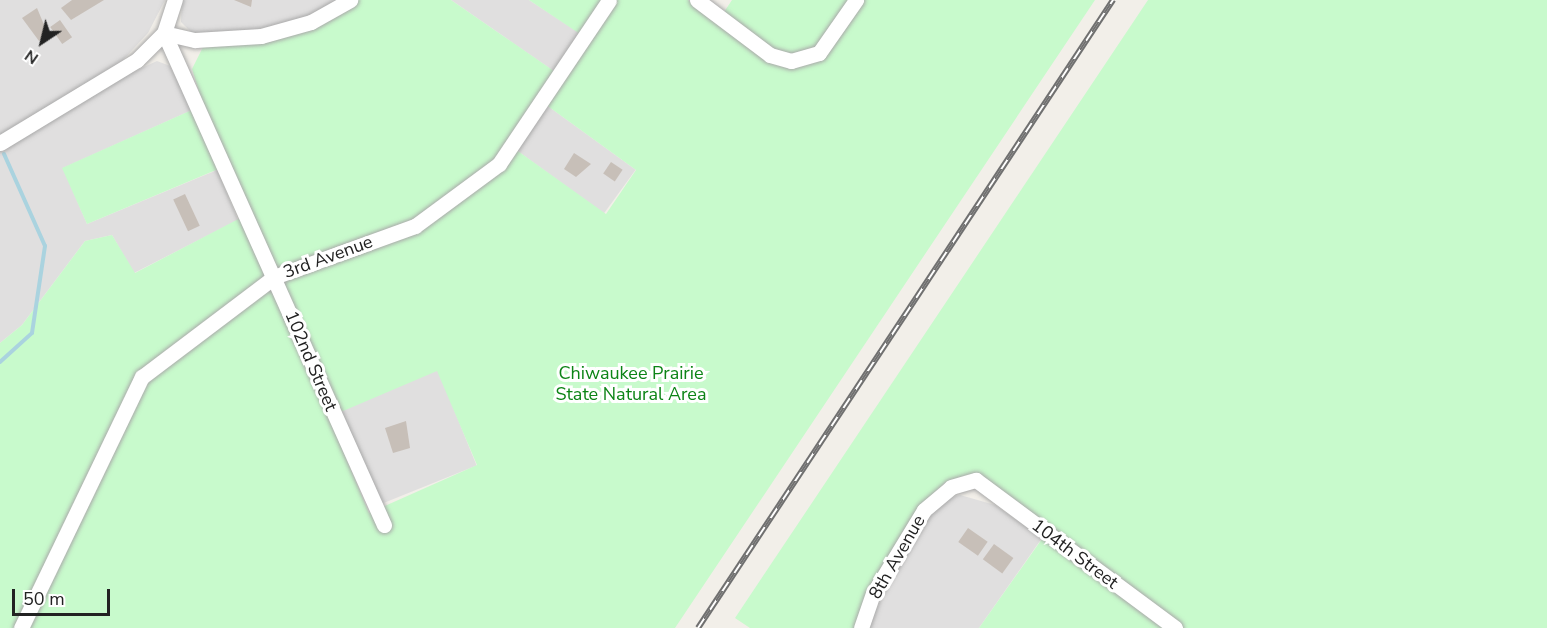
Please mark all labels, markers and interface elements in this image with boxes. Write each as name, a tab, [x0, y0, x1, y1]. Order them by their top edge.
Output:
north arrow	[12, 12, 72, 72]
text: N	[20, 44, 43, 69]
street label: 3rd Avenue	[280, 231, 376, 283]
street label: 102nd Street	[280, 308, 342, 414]
park label: Chiwaukee Prairie State Natural Area	[556, 363, 706, 406]
street label: 8th Avenue	[864, 511, 930, 603]
street label: 104th Street	[1028, 514, 1122, 594]
scale bar	[15, 577, 112, 615]
text: 50 m	[23, 587, 65, 611]

